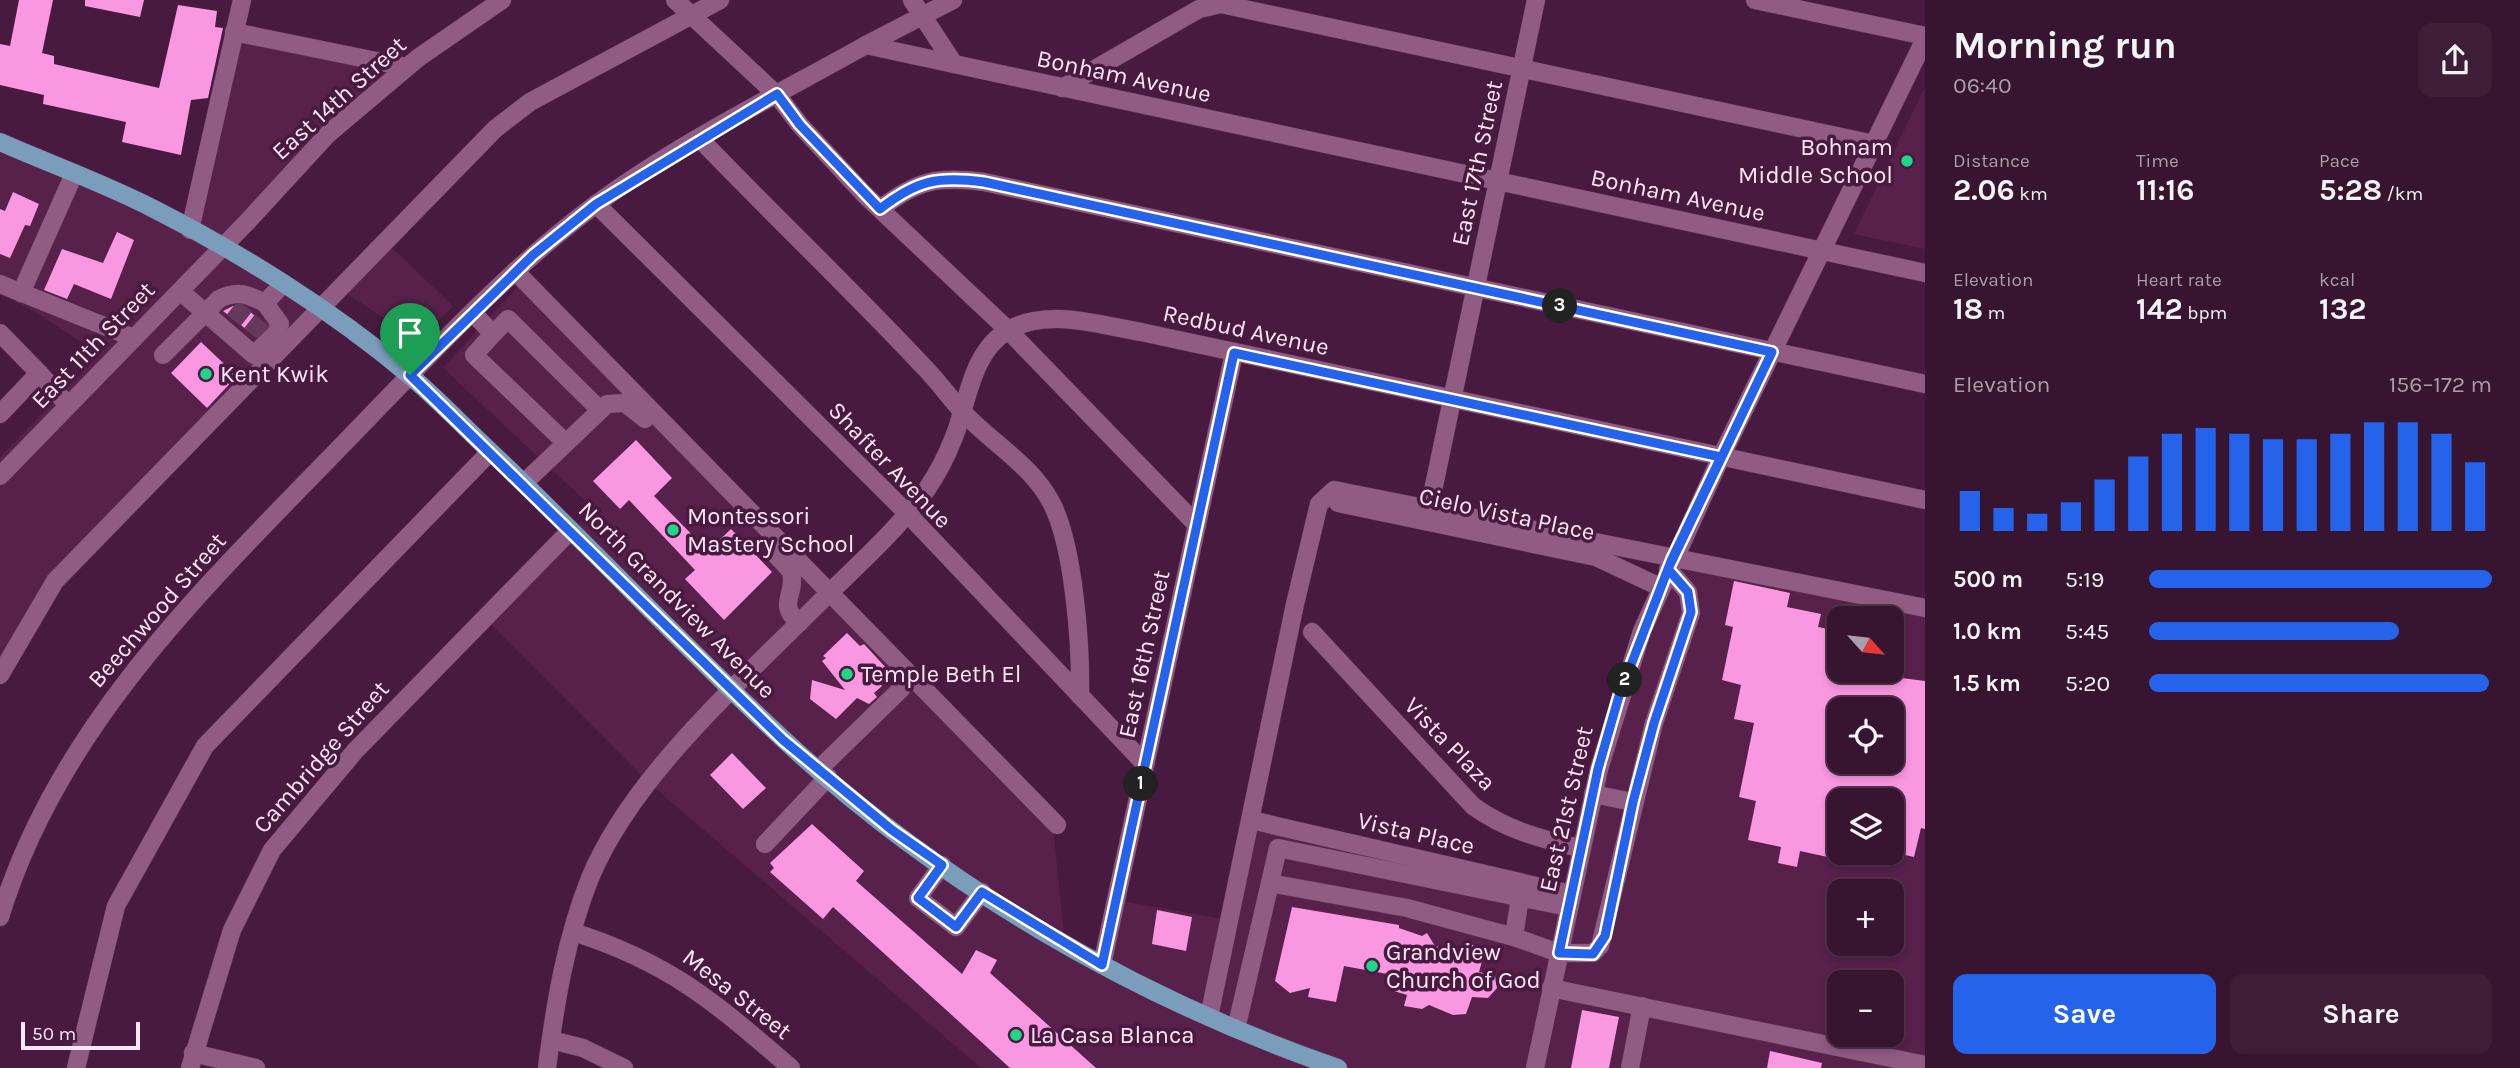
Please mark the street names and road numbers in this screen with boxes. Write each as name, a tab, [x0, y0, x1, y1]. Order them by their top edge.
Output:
street label: East 14th Street	[266, 31, 412, 165]
street label: Bonham Avenue	[1034, 44, 1214, 108]
street label: East 17th Street	[1446, 78, 1508, 248]
street label: Bonham Avenue	[1588, 163, 1768, 227]
street label: East 11th Street	[26, 276, 160, 414]
street label: Redbud Avenue	[1160, 299, 1332, 361]
street label: Shafter Avenue	[823, 396, 957, 534]
street label: Cielo Vista Place	[1417, 482, 1597, 546]
street label: North Grandview Avenue	[573, 496, 781, 704]
street label: Beechwood Street	[82, 527, 232, 693]
street label: East 16th Street	[1113, 568, 1175, 740]
street label: Cambridge Street	[247, 675, 395, 839]
street label: Vista Plaza	[1399, 691, 1501, 797]
street label: East 21st Street	[1533, 723, 1599, 895]
street label: Vista Place	[1355, 806, 1477, 860]
street label: Mesa Street	[677, 943, 797, 1045]

